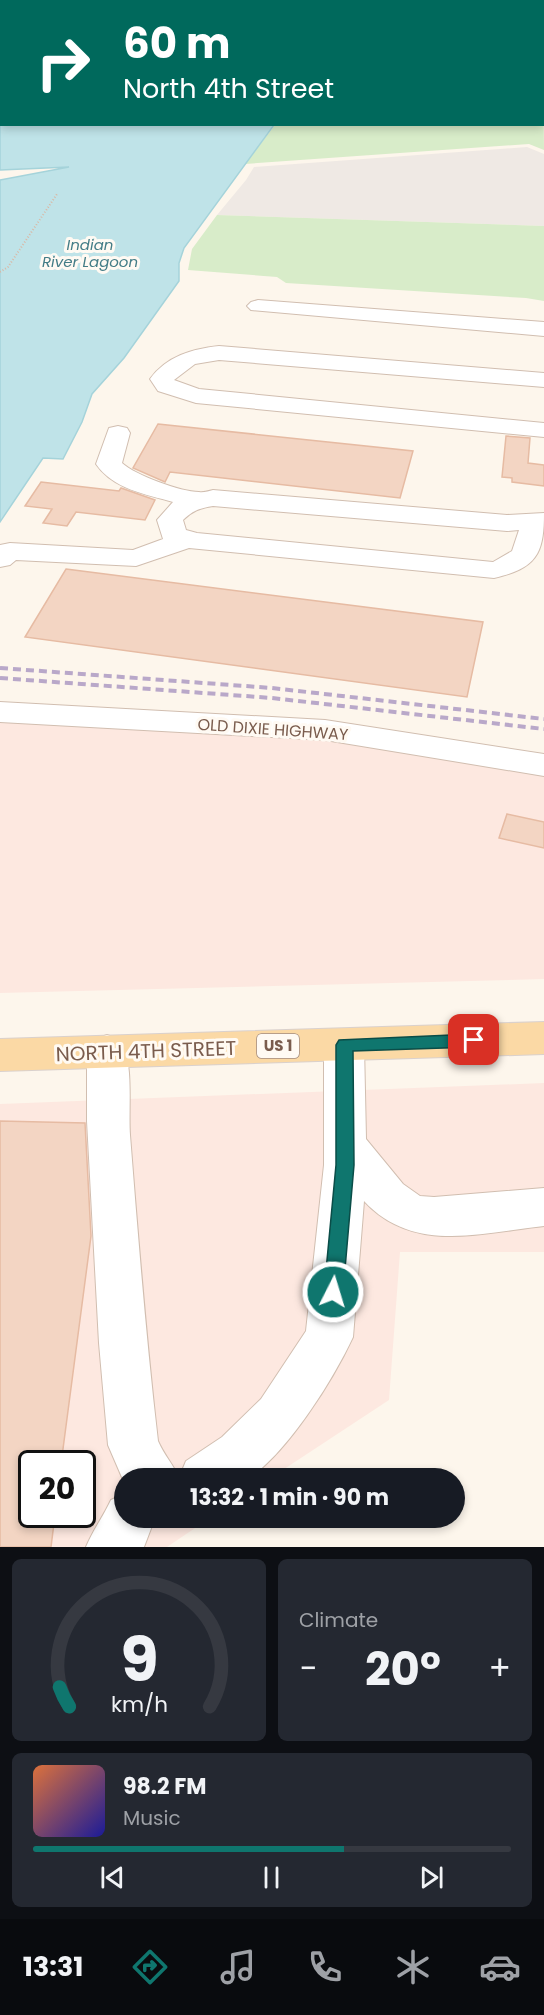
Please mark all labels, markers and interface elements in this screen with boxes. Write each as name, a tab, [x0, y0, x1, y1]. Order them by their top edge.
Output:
text: 60 m	[123, 14, 231, 73]
icon: right	[24, 24, 102, 102]
text: North 4th Street	[123, 70, 334, 107]
water label: Indian River Lagoon	[42, 234, 138, 272]
street label: OLD DIXIE HIGHWAY	[197, 713, 350, 746]
pin	[448, 1014, 499, 1065]
icon: arrive	[457, 1023, 490, 1056]
street label: NORTH 4TH STREET	[55, 1034, 237, 1068]
road number: US 1	[257, 1034, 299, 1058]
position arrow	[301, 1260, 365, 1324]
speed limit sign: 20	[18, 1450, 96, 1528]
text: 13:32 · 1 min · 90 m	[190, 1482, 389, 1513]
text: Climate	[299, 1606, 378, 1634]
text: 9	[120, 1615, 158, 1703]
text: 20°	[365, 1638, 441, 1701]
text: −	[299, 1645, 317, 1692]
text: +	[488, 1645, 511, 1692]
text: km/h	[110, 1689, 168, 1720]
text: 98.2 FM	[123, 1771, 206, 1802]
text: Music	[123, 1804, 181, 1832]
icon: previous	[96, 1861, 129, 1894]
icon: pause	[255, 1861, 288, 1894]
icon: next	[415, 1861, 448, 1894]
icon: directions	[129, 1946, 171, 1988]
icon: music	[217, 1946, 259, 1988]
icon: phone	[304, 1946, 346, 1988]
icon: climate	[392, 1946, 434, 1988]
icon: car	[479, 1946, 521, 1988]
text: 13:31	[23, 1948, 83, 1985]

